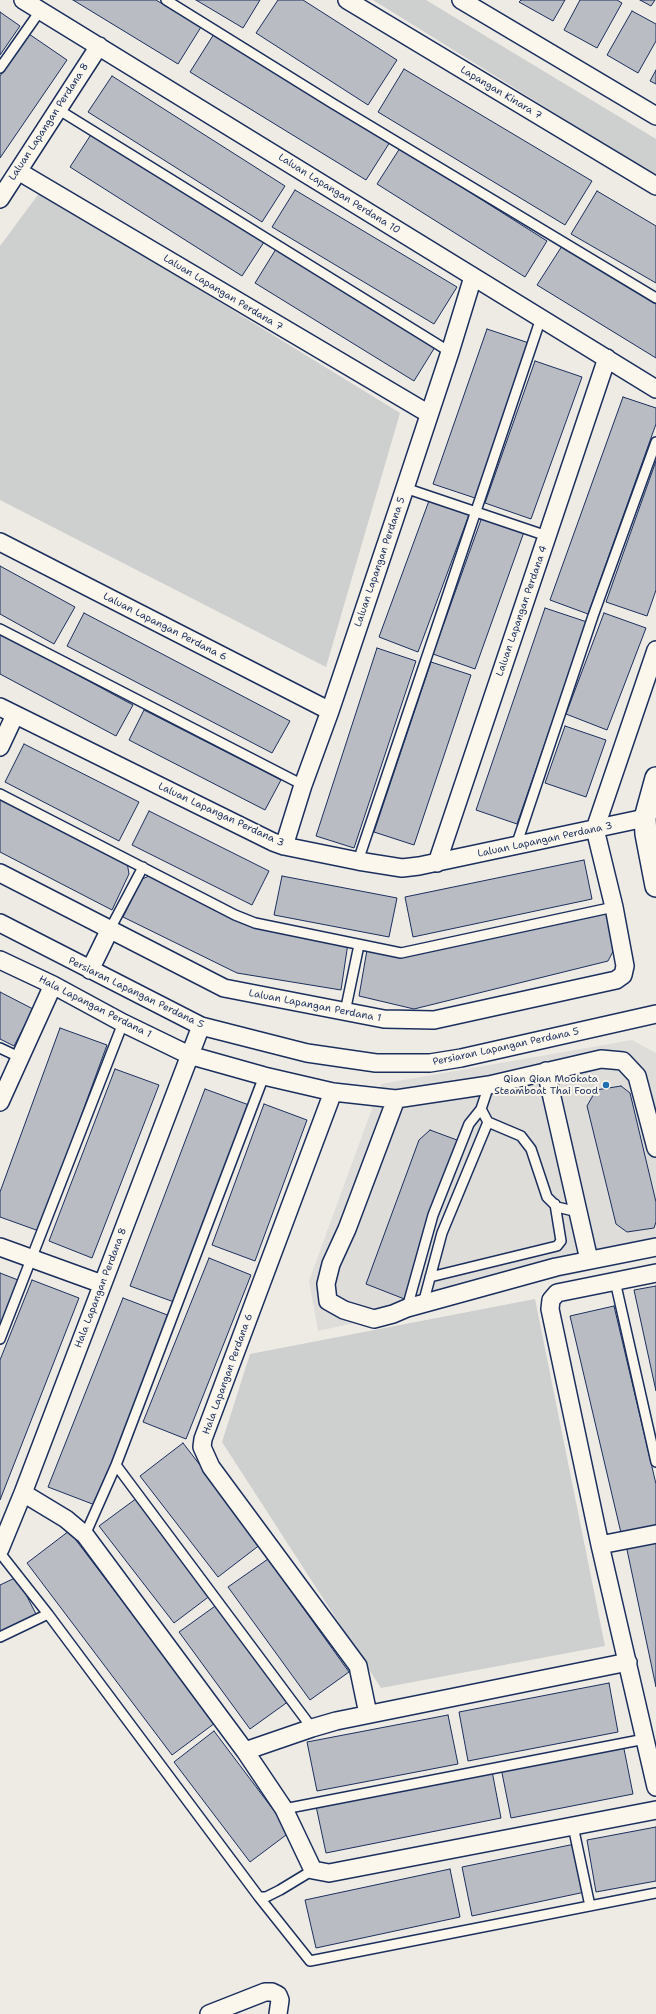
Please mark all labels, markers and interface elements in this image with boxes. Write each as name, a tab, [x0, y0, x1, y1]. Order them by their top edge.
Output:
street label: Laluan Lapangan Perdana 8	[7, 61, 91, 183]
street label: Lapangan Kinara 7	[458, 64, 544, 122]
street label: Laluan Lapangan Perdana 10	[276, 151, 402, 237]
street label: Laluan Lapangan Perdana 7	[161, 252, 285, 334]
street label: Laluan Lapangan Perdana 5	[352, 495, 408, 629]
street label: Laluan Lapangan Perdana 4	[494, 544, 550, 678]
street label: Laluan Lapangan Perdana 6	[101, 590, 229, 664]
street label: Laluan Lapangan Perdana 3	[156, 780, 286, 850]
street label: Laluan Lapangan Perdana 3	[476, 820, 614, 860]
street label: Persiaran Lapangan Perdana 5	[66, 955, 206, 1031]
street label: Hala Lapangan Perdana 1	[37, 973, 153, 1041]
street label: Laluan Lapangan Perdana 1	[248, 987, 382, 1025]
street label: Persiaran Lapangan Perdana 5	[432, 1026, 580, 1068]
place label: Qian Qian Mookata Steamboat Thai Food	[494, 1073, 598, 1096]
marker: Qian Qian Mookata Steamboat Thai Food	[601, 1080, 611, 1090]
street label: Hala Lapangan Perdana 8	[73, 1226, 129, 1350]
street label: Hala Lapangan Perdana 6	[201, 1312, 255, 1436]

